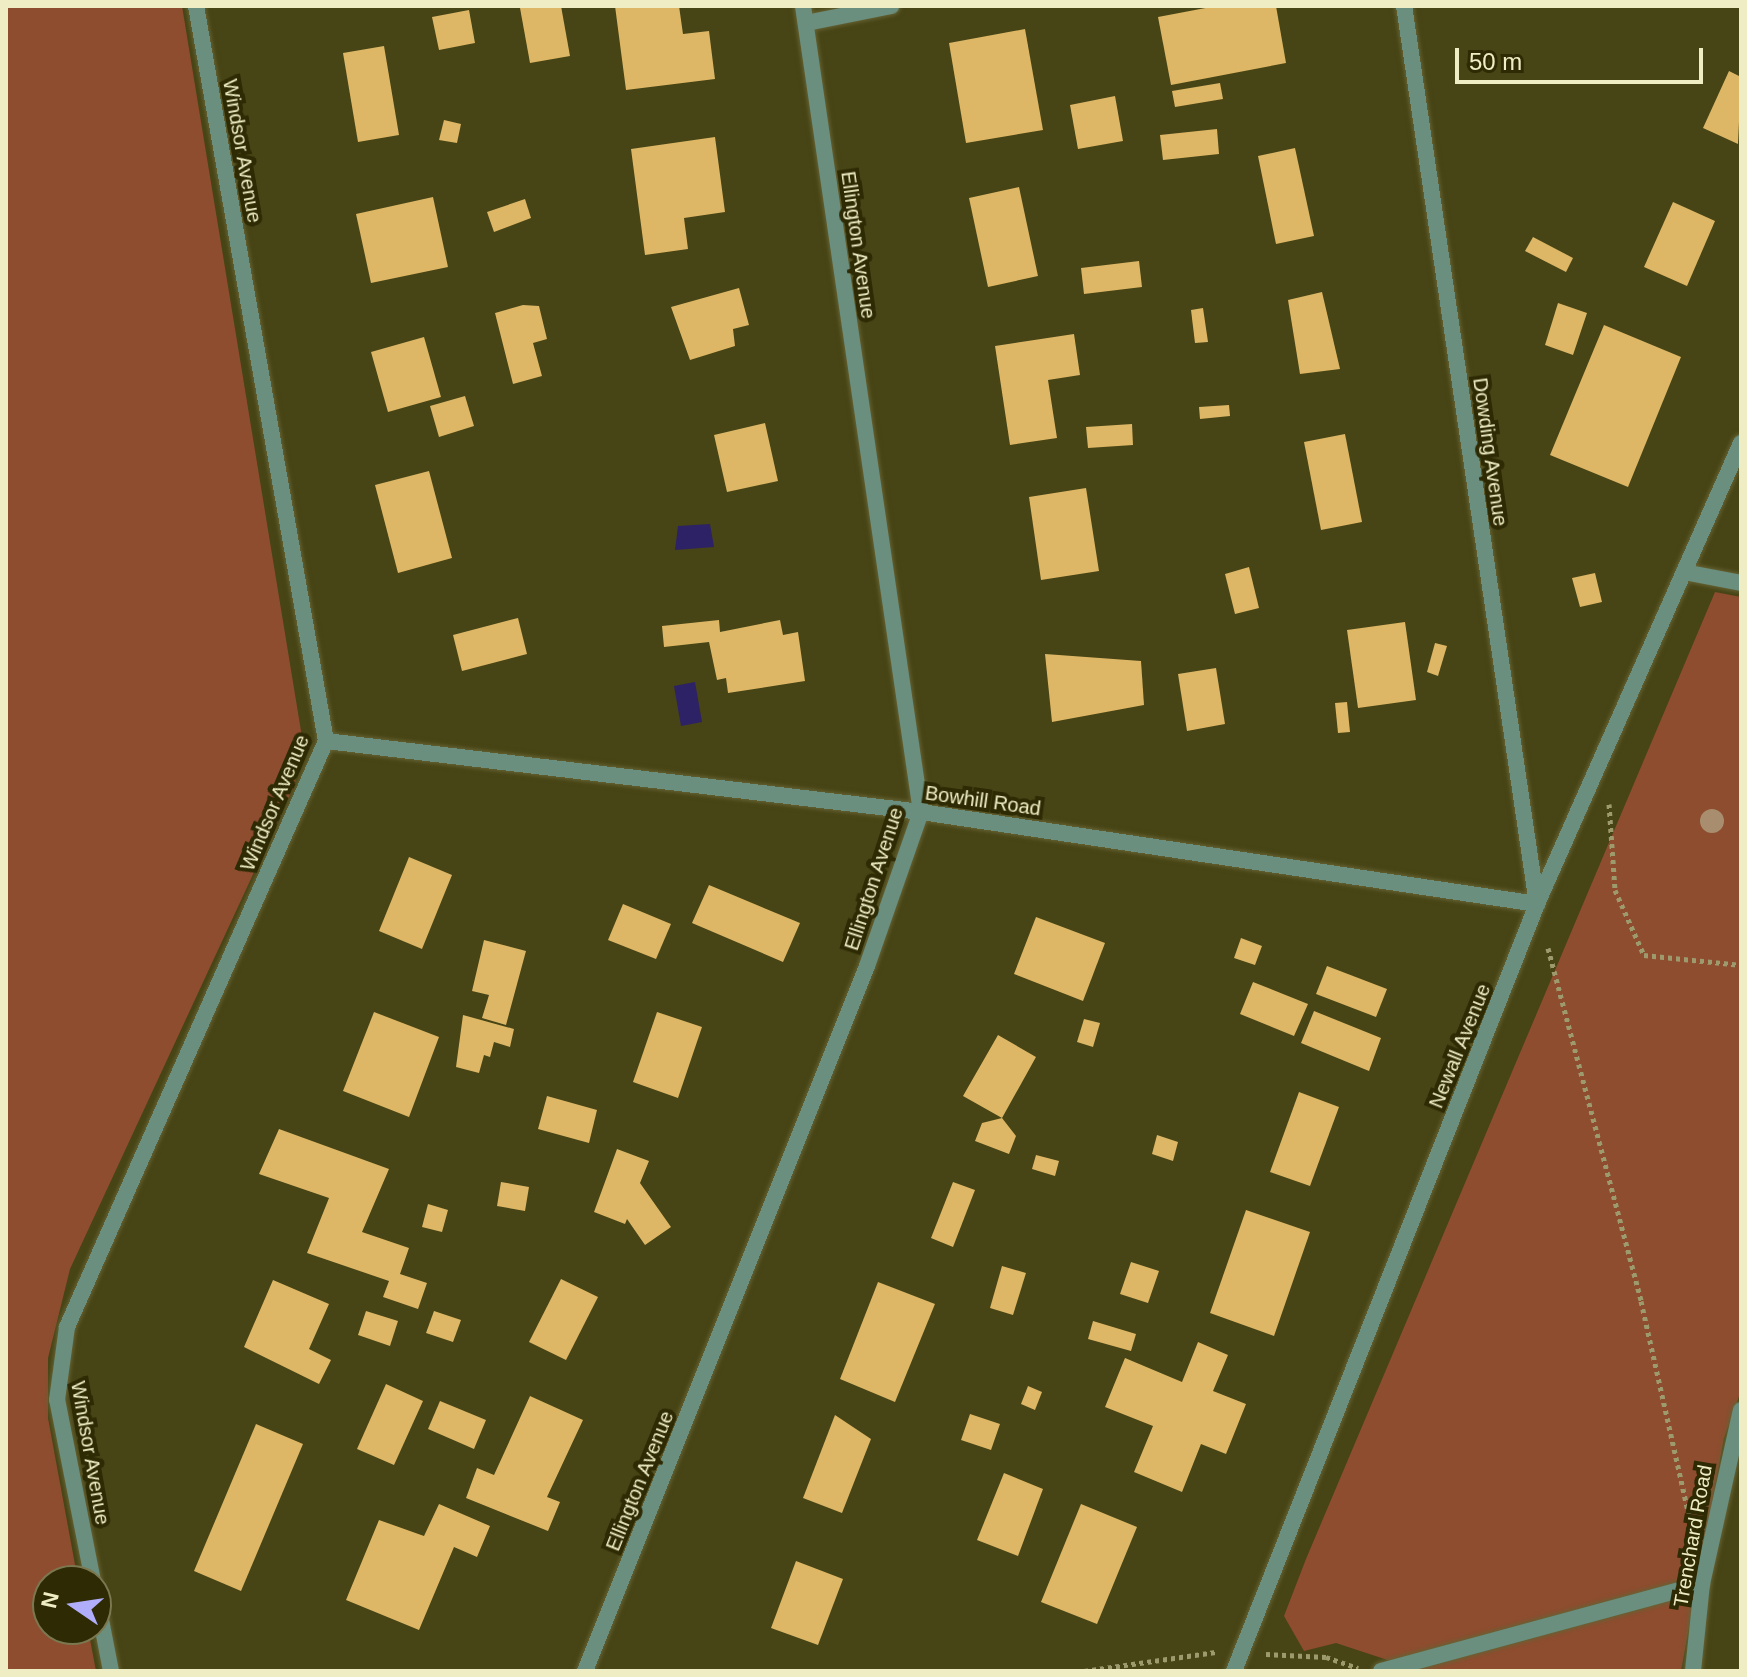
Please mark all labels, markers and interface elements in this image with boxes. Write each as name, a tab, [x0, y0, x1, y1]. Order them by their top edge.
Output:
scale bar	[1459, 32, 1707, 82]
text: 50 m	[1469, 48, 1522, 75]
street label: Windsor Avenue	[217, 77, 267, 225]
street label: Ellington Avenue	[836, 169, 880, 321]
street label: Dowding Avenue	[1468, 376, 1512, 528]
street label: Windsor Avenue	[235, 731, 315, 875]
street label: Bowhill Road	[924, 781, 1042, 821]
street label: Ellington Avenue	[839, 804, 909, 954]
street label: Newall Avenue	[1424, 980, 1496, 1112]
street label: Windsor Avenue	[65, 1379, 115, 1527]
street label: Ellington Avenue	[601, 1407, 679, 1555]
street label: Trenchard Road	[1669, 1463, 1717, 1609]
north arrow	[32, 1565, 112, 1645]
text: N	[36, 1589, 64, 1610]

